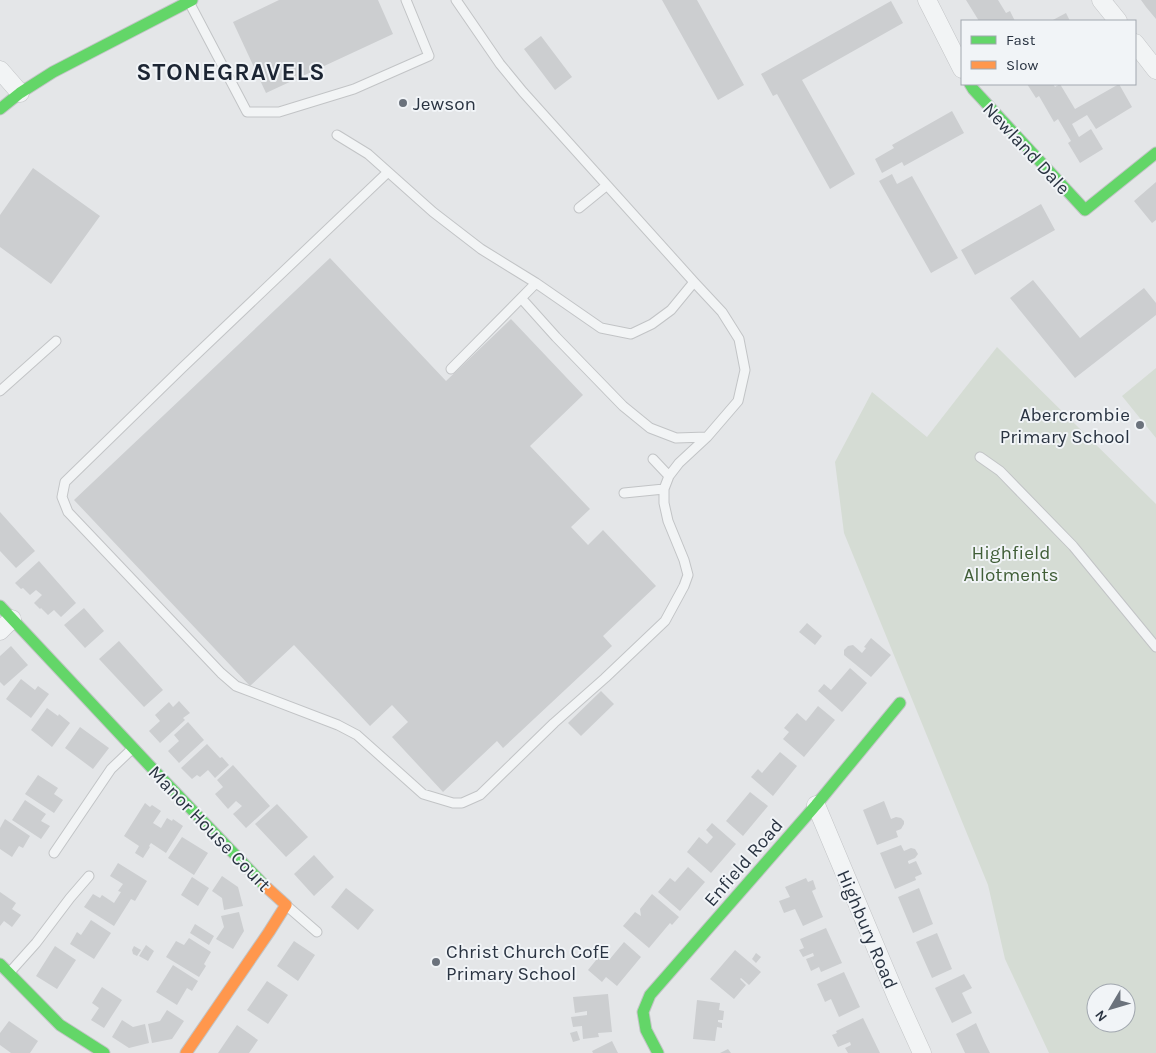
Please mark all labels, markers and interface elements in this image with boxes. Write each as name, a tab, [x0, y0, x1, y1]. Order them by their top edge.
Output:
legend	[961, 20, 1136, 85]
text: Fast	[1006, 31, 1036, 49]
text: Slow	[1006, 56, 1038, 74]
district label: STONEGRAVELS	[136, 58, 326, 86]
place label: Jewson	[413, 93, 476, 115]
marker: Jewson	[397, 97, 409, 109]
street label: Newland Dale	[978, 98, 1074, 199]
place label: Abercrombie Primary School	[1000, 404, 1130, 448]
marker: Abercrombie Primary School	[1134, 419, 1146, 431]
park label: Highfield Allotments	[963, 542, 1059, 586]
street label: Manor House Court	[144, 761, 275, 896]
street label: Enfield Road	[700, 814, 788, 911]
street label: Highbury Road	[832, 867, 902, 992]
place label: Christ Church CofE Primary School	[446, 941, 610, 985]
marker: Christ Church CofE Primary School	[430, 956, 442, 968]
north arrow	[1086, 983, 1136, 1033]
text: N	[1091, 1007, 1111, 1025]

